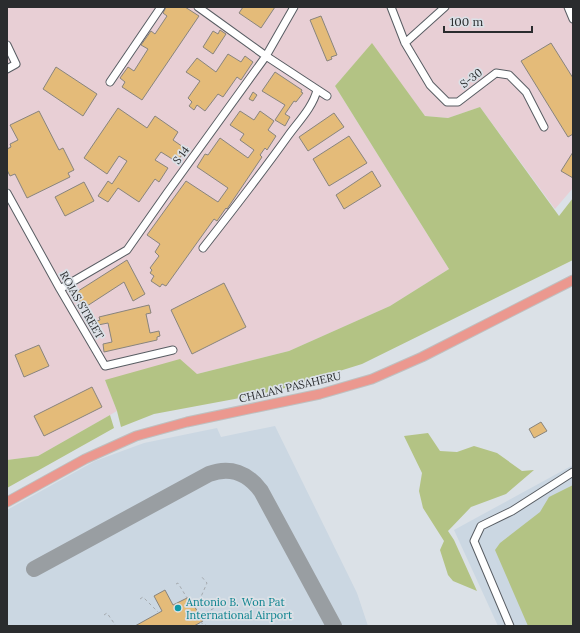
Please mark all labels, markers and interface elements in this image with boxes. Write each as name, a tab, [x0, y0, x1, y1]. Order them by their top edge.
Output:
scale bar	[444, 8, 532, 34]
text: 100 m	[450, 14, 483, 29]
street label: S-30	[457, 65, 485, 91]
street label: S 14	[170, 143, 192, 167]
street label: ROJAS STREET	[57, 269, 107, 341]
street label: CHALAN PASAHERU	[237, 368, 343, 406]
place label: Antonio B. Won Pat International Airport	[185, 595, 293, 622]
marker: Antonio B. Won Pat International Airport	[173, 603, 183, 613]

